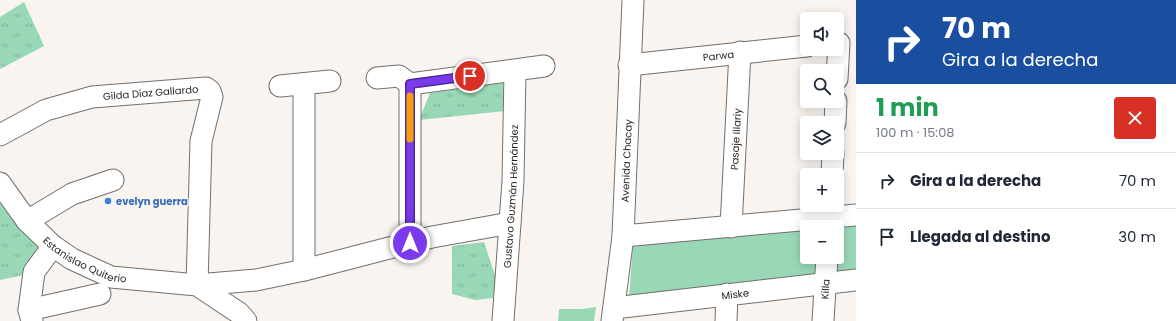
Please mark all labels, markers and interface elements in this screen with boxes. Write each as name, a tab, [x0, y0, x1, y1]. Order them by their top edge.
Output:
text: 70 m	[942, 9, 1011, 48]
map controls	[800, 12, 844, 264]
button: sound	[800, 12, 844, 56]
icon: right	[876, 16, 928, 68]
street label: Parwa	[702, 47, 735, 65]
text: Gira a la derecha	[942, 47, 1098, 72]
pin	[453, 59, 487, 93]
button: search	[800, 64, 844, 108]
icon: arrive	[459, 65, 481, 87]
street label: Gilda Díaz Gallardo	[102, 82, 199, 104]
text: 1 min	[876, 91, 939, 124]
button: close	[1114, 97, 1156, 139]
street label: Pasaje Illariy	[727, 107, 745, 170]
button: layers	[800, 116, 844, 160]
street label: Avenida Chacay	[617, 119, 636, 203]
text: 100 m · 15:08	[876, 123, 955, 142]
street label: Gustavo Guzmán Hernández	[500, 124, 522, 268]
button: +	[800, 168, 844, 212]
icon: right	[876, 170, 898, 192]
text: Gira a la derecha	[910, 170, 1041, 191]
text: 70 m	[1119, 170, 1156, 191]
place label: evelyn guerra	[116, 194, 188, 209]
marker: evelyn guerra	[103, 196, 113, 206]
button: −	[800, 220, 844, 264]
position arrow	[389, 222, 431, 264]
icon: arrive	[876, 226, 898, 248]
text: Llegada al destino	[910, 226, 1051, 247]
text: 30 m	[1118, 226, 1156, 247]
street label: Estanislao Quiterio	[40, 233, 127, 286]
street label: Killa	[817, 279, 834, 300]
street label: Miske	[721, 285, 750, 304]

